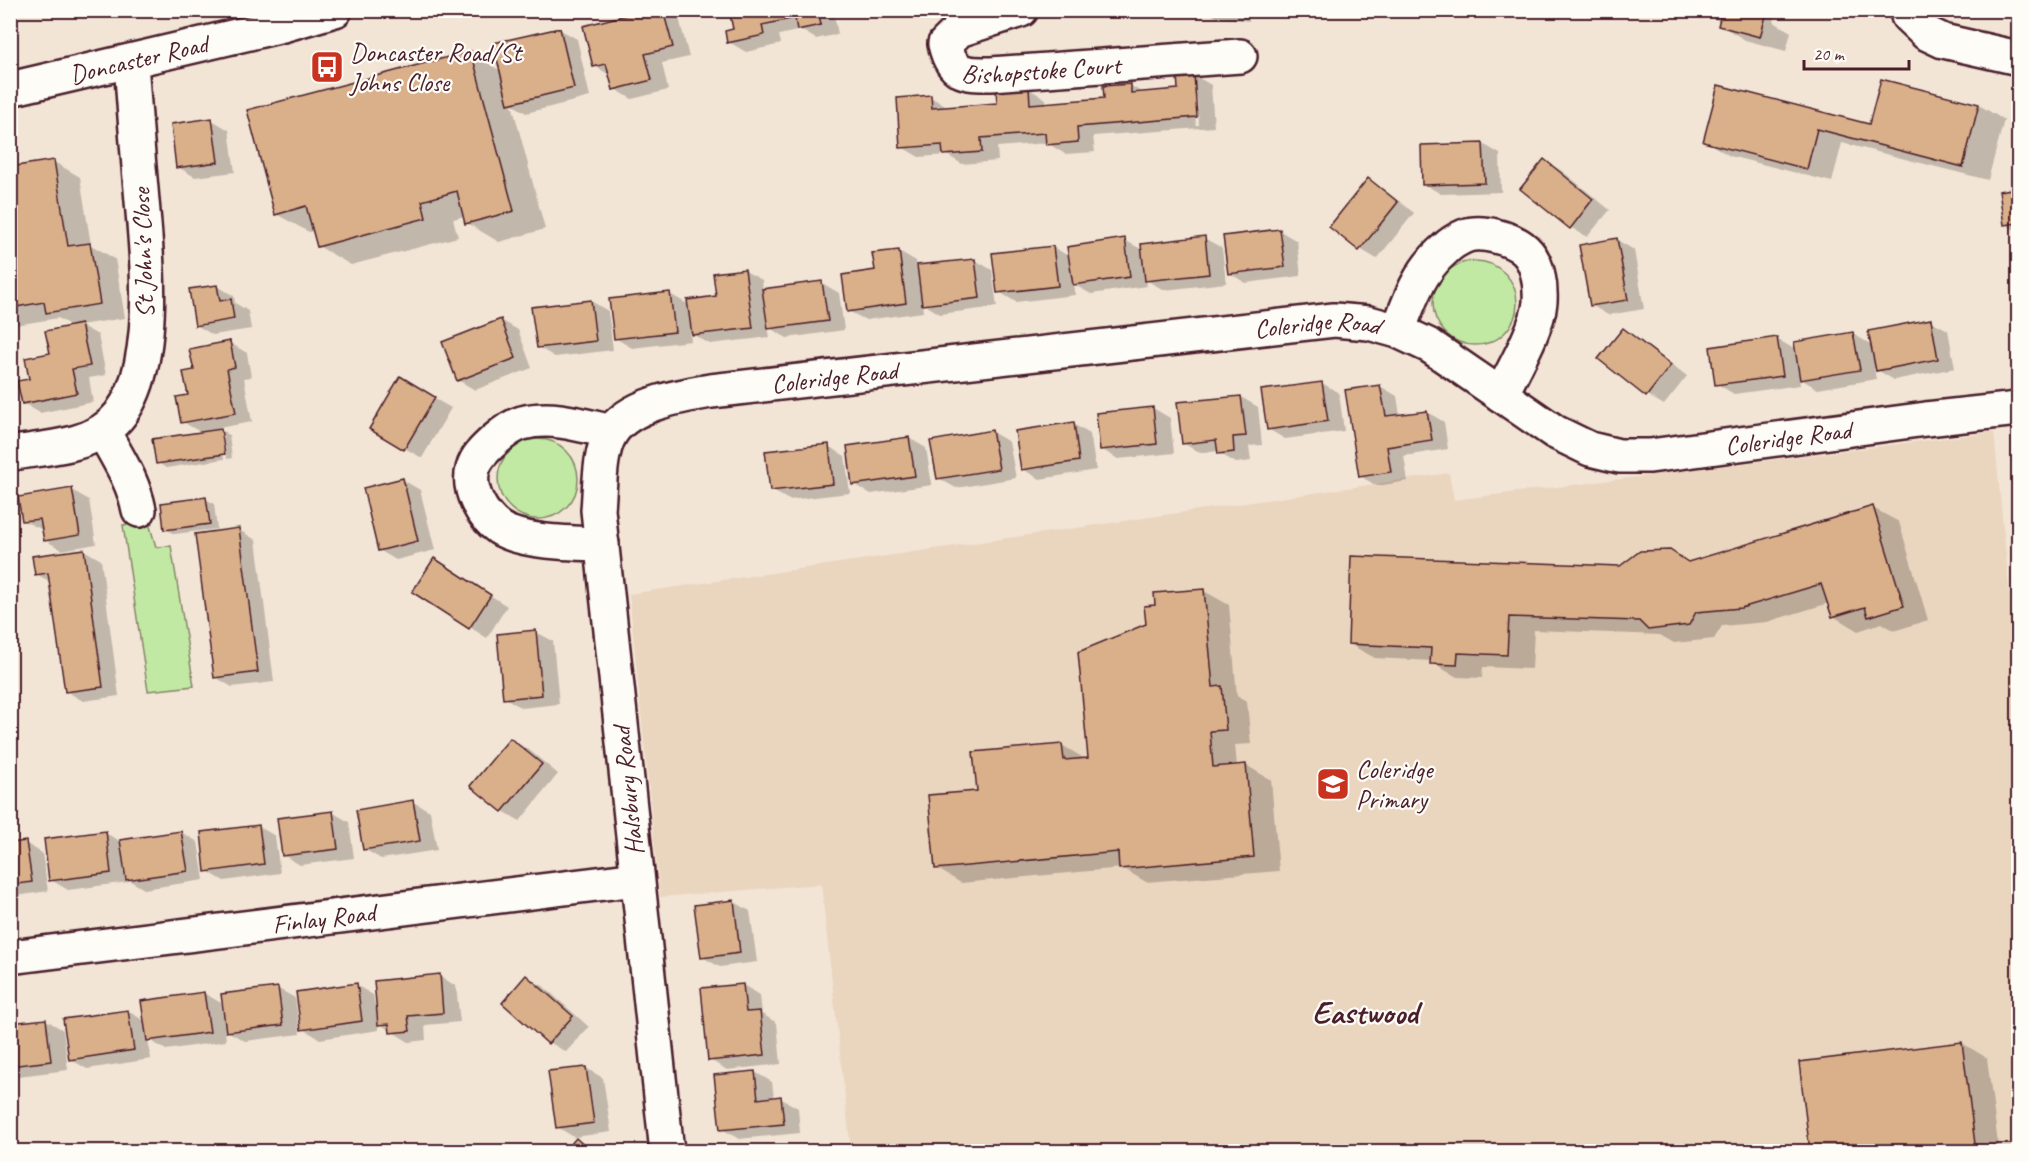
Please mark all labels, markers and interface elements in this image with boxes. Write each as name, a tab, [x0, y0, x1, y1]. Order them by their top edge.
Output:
street label: Doncaster Road	[66, 26, 215, 91]
scale bar	[1804, 33, 1909, 71]
place label: Doncaster Road/St Johns Close	[348, 36, 524, 99]
text: 20 m	[1813, 43, 1846, 65]
street label: Bishopstoke Court	[960, 48, 1124, 91]
bus stop icon: Doncaster Road/St Johns Close	[309, 49, 345, 85]
street label: St John's Close	[124, 186, 162, 319]
street label: Coleridge Road	[1253, 303, 1388, 345]
street label: Coleridge Road	[770, 353, 903, 400]
street label: Coleridge Road	[1723, 412, 1857, 462]
street label: Halsbury Road	[604, 721, 651, 857]
place label: Coleridge Primary	[1356, 753, 1435, 816]
school or university icon: Coleridge Primary	[1315, 766, 1351, 802]
street label: Finlay Road	[270, 895, 381, 941]
district label: Eastwood	[1312, 992, 1423, 1033]

